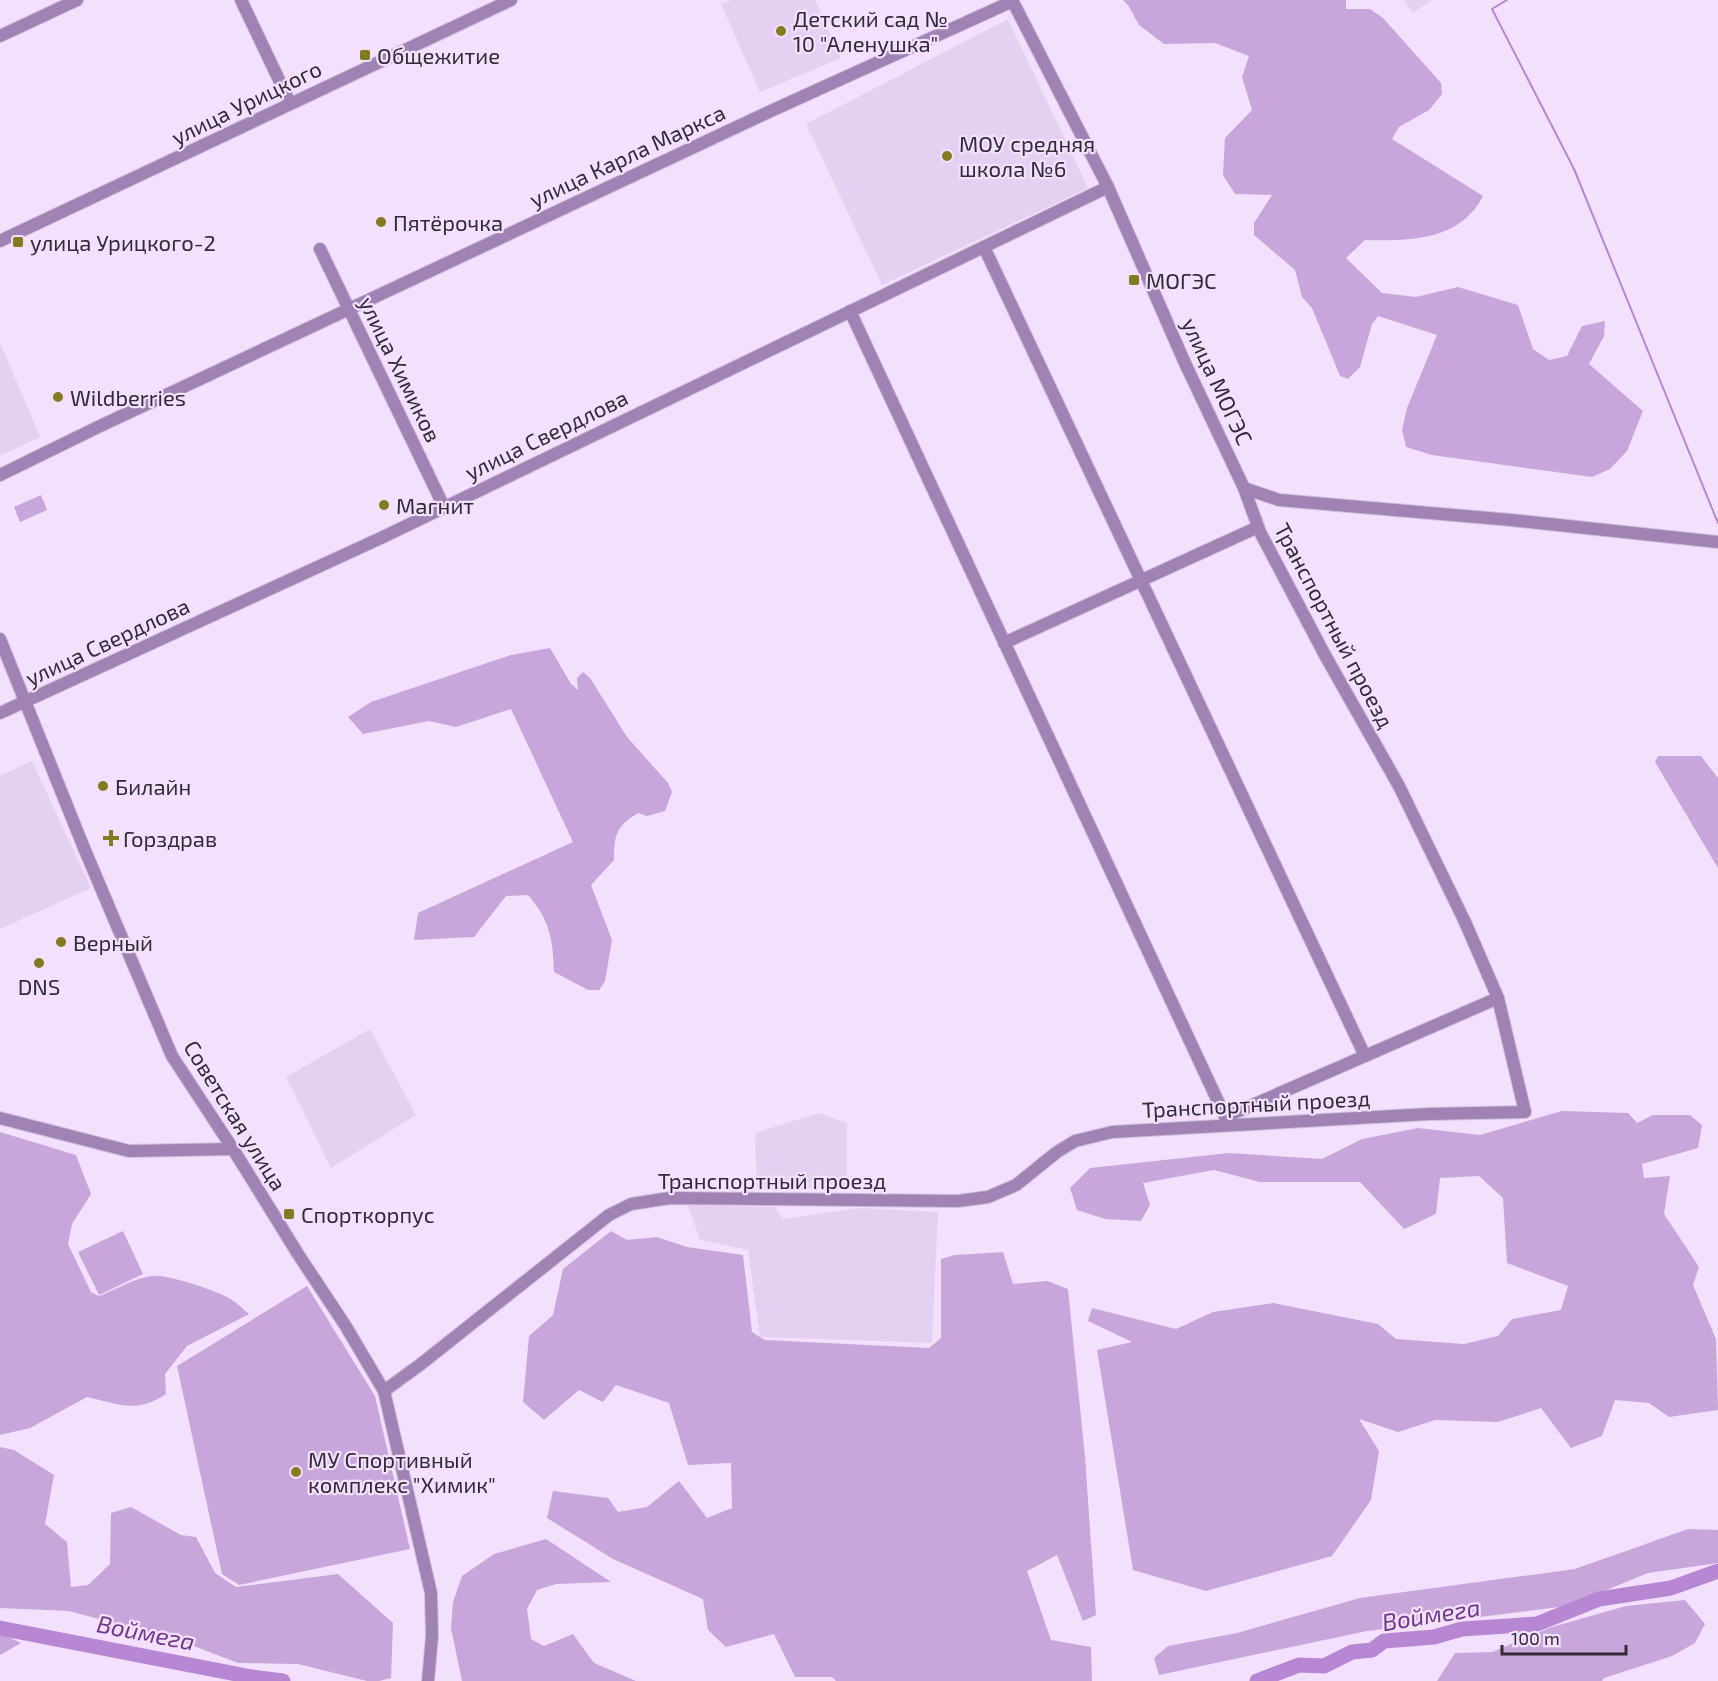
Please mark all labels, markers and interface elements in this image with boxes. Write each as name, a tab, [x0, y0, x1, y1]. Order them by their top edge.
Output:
place label: Детский сад № 10 "Аленушка"	[793, 5, 948, 57]
marker: Детский сад № 10 "Аленушка"	[774, 24, 788, 38]
place label: Общежитие	[377, 42, 500, 68]
marker: Общежитие	[358, 48, 372, 62]
street label: улица Урицкого	[167, 54, 326, 150]
street label: улица Карла Маркса	[525, 98, 729, 213]
place label: МОУ средняя школа №6	[959, 130, 1095, 181]
marker: МОУ средняя школа №6	[940, 149, 954, 163]
place label: Пятёрочка	[393, 209, 503, 235]
marker: Пятёрочка	[374, 215, 388, 229]
place label: улица Урицкого-2	[30, 229, 216, 256]
marker: улица Урицкого-2	[11, 235, 25, 249]
place label: МОГЭС	[1146, 267, 1217, 293]
marker: МОГЭС	[1127, 273, 1141, 287]
street label: улица Химиков	[354, 292, 447, 446]
street label: улица МОГЭС	[1176, 313, 1259, 449]
street label: улица Свердлова	[460, 383, 632, 486]
place label: Wildberries	[70, 384, 186, 410]
marker: Wildberries	[51, 390, 65, 404]
place label: Магнит	[396, 492, 474, 518]
marker: Магнит	[377, 498, 391, 512]
street label: Транспортный проезд	[1270, 518, 1400, 732]
street label: улица Свердлова	[21, 592, 194, 691]
place label: Билайн	[115, 773, 191, 799]
marker: Билайн	[96, 779, 110, 793]
place label: Горздрав	[123, 825, 217, 851]
marker: Горздрав	[104, 831, 118, 845]
place label: Верный	[73, 929, 153, 955]
marker: Верный	[54, 935, 68, 949]
marker: DNS	[32, 956, 46, 970]
place label: DNS	[18, 973, 60, 999]
street label: Советская улица	[179, 1035, 293, 1195]
street label: Транспортный проезд	[1141, 1084, 1371, 1122]
street label: Транспортный проезд	[658, 1167, 886, 1193]
place label: Спорткорпус	[301, 1201, 435, 1228]
marker: Спорткорпус	[282, 1207, 296, 1221]
place label: МУ Спортивный комплекс "Химик"	[308, 1446, 496, 1497]
marker: МУ Спортивный комплекс "Химик"	[289, 1465, 303, 1479]
water label: Воймега	[1380, 1592, 1482, 1636]
water label: Воймега	[95, 1608, 197, 1656]
scale bar	[1502, 1618, 1626, 1656]
text: 100 m	[1511, 1627, 1560, 1649]

